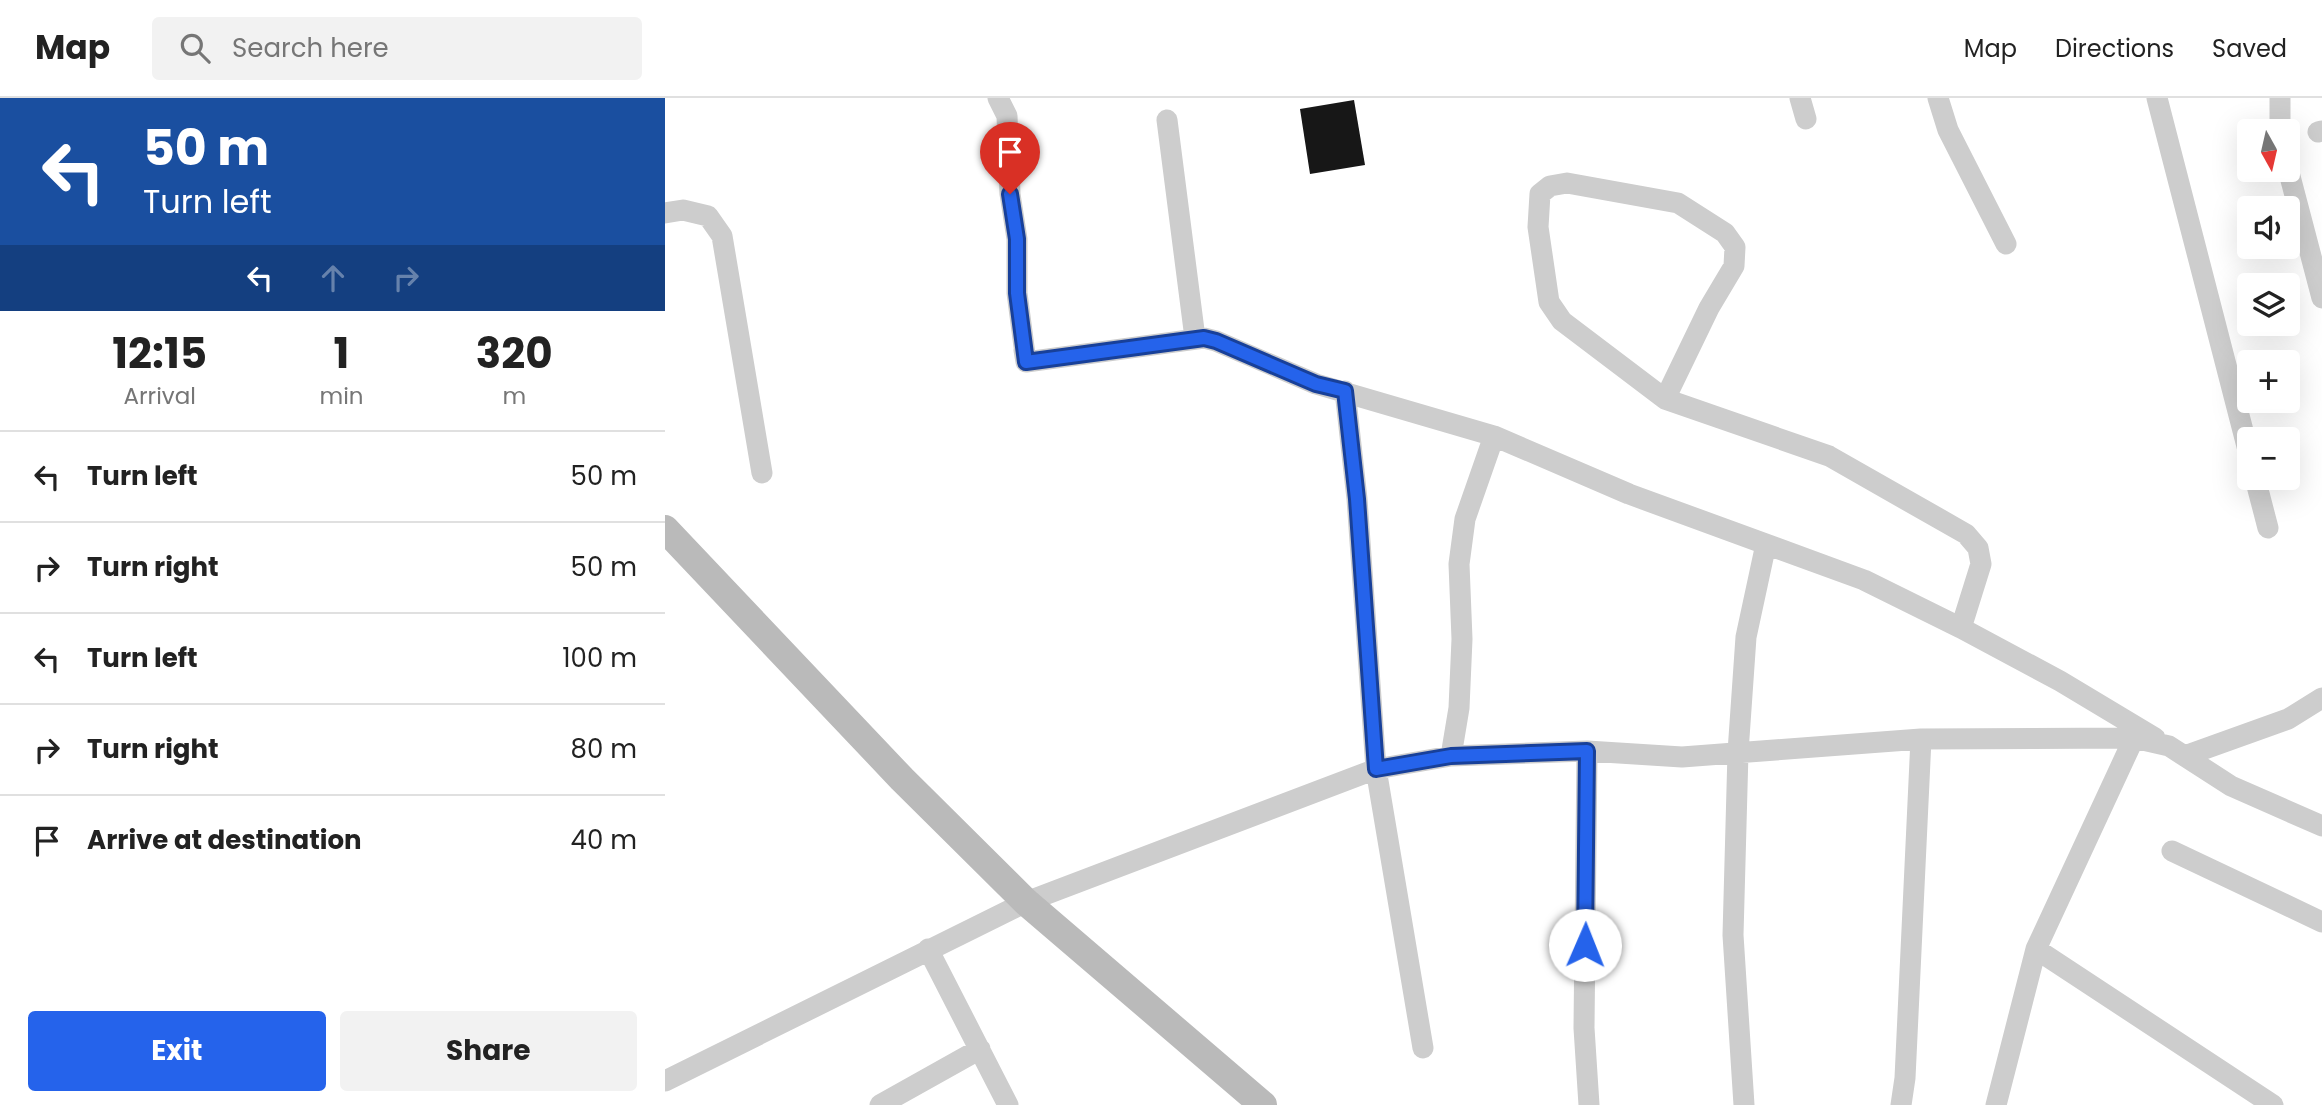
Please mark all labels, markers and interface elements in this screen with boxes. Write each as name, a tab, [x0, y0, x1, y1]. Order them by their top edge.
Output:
search box	[152, 17, 642, 80]
text: Map	[35, 24, 110, 71]
icon: search	[176, 29, 214, 67]
text: Search here	[232, 30, 389, 66]
text: Map	[1964, 32, 2017, 65]
text: Directions	[2055, 32, 2174, 65]
text: Saved	[2212, 32, 2287, 65]
text: 50 m	[143, 114, 269, 182]
north arrow	[2237, 119, 2299, 182]
map controls	[2237, 119, 2300, 490]
pin	[980, 122, 1040, 194]
icon: left	[28, 126, 119, 217]
icon: arrive	[991, 133, 1029, 171]
text: Turn left	[143, 179, 272, 224]
button: sound	[2237, 196, 2300, 259]
icon: left	[241, 259, 279, 297]
icon: ahead	[314, 259, 352, 297]
icon: right	[387, 259, 425, 297]
button: layers	[2237, 273, 2300, 336]
text: 12:15	[112, 324, 207, 383]
text: 1	[334, 324, 349, 383]
text: 320	[476, 324, 553, 383]
button: +	[2237, 350, 2300, 413]
text: Arrival	[124, 380, 196, 412]
text: min	[319, 380, 364, 412]
text: m	[502, 380, 526, 412]
button: −	[2237, 427, 2300, 490]
icon: left	[28, 458, 66, 496]
text: Turn left	[87, 458, 198, 494]
text: 50 m	[571, 458, 637, 494]
icon: right	[28, 549, 66, 587]
text: Turn right	[87, 549, 219, 585]
text: 50 m	[571, 549, 637, 585]
icon: left	[28, 640, 66, 678]
text: Turn left	[87, 640, 198, 676]
text: 100 m	[562, 640, 637, 676]
icon: right	[28, 731, 66, 769]
text: Turn right	[87, 731, 219, 767]
text: 80 m	[571, 731, 637, 767]
icon: arrive	[28, 822, 66, 860]
text: Arrive at destination	[87, 822, 362, 858]
text: 40 m	[571, 822, 637, 858]
position arrow	[1548, 908, 1622, 982]
button: Exit	[28, 1011, 326, 1091]
button: Share	[340, 1011, 637, 1091]

